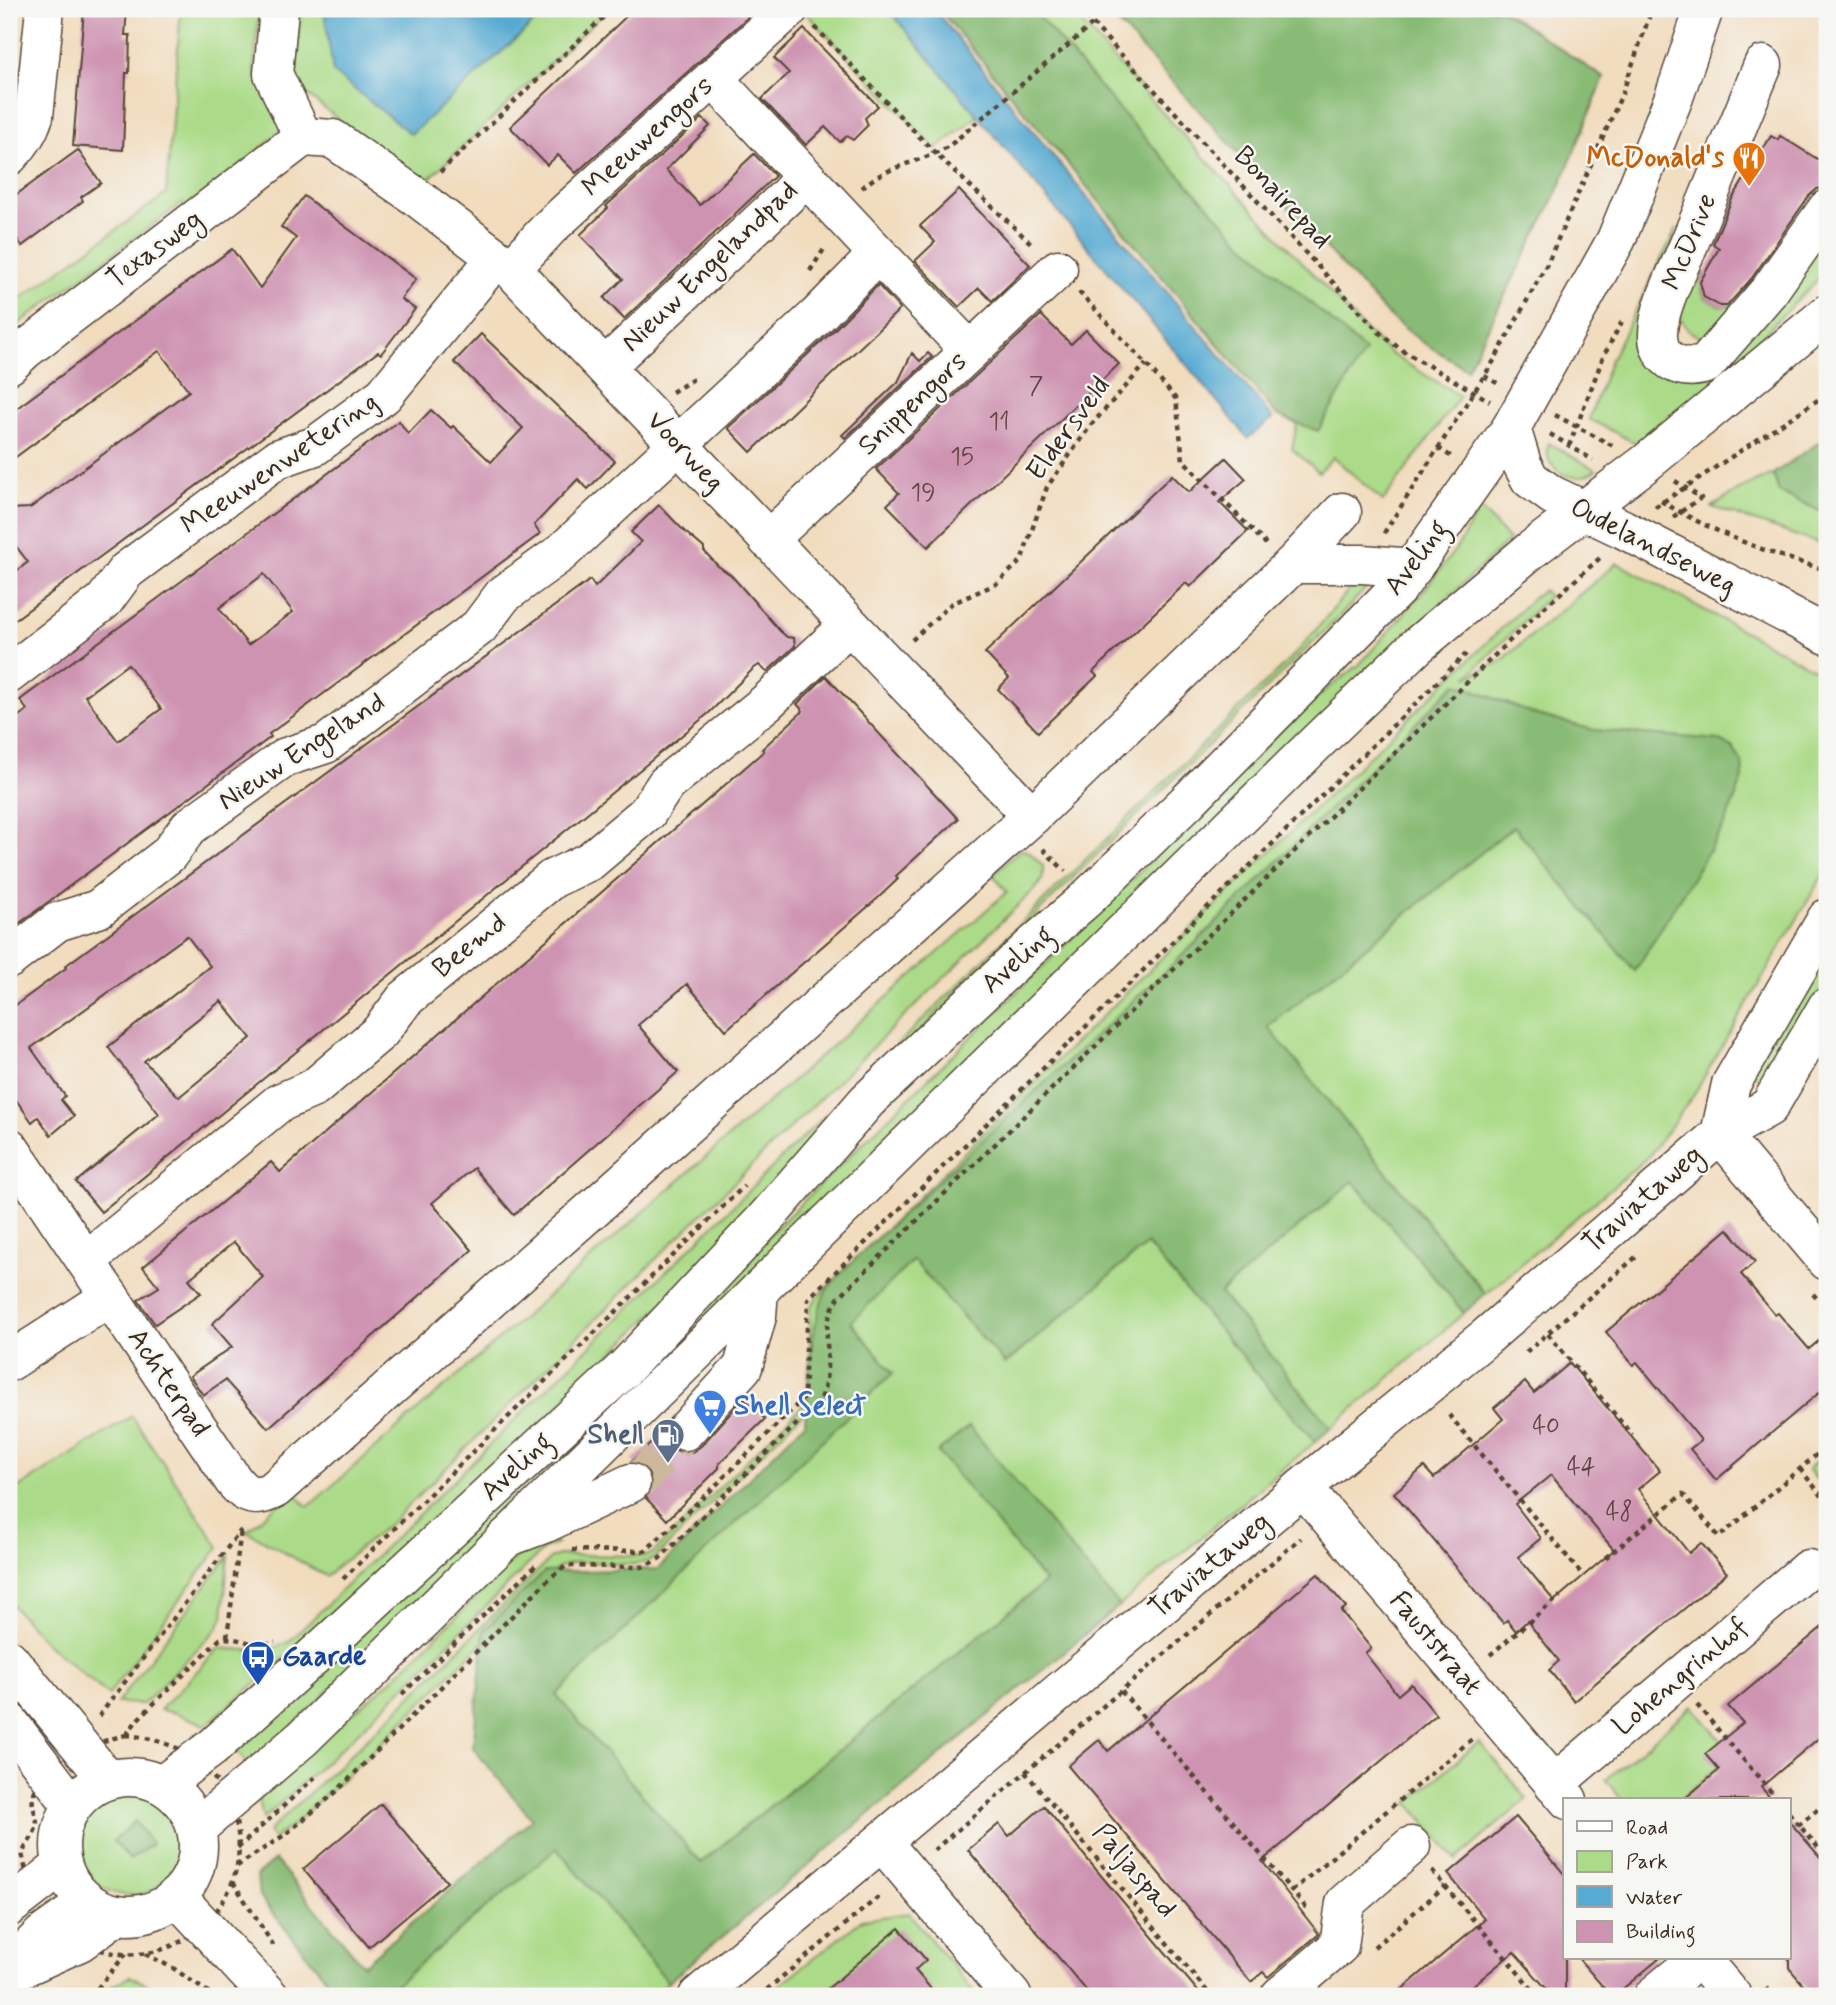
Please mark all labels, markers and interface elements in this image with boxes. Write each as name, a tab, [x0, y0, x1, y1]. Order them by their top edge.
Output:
street label: Meeuwengors	[574, 68, 723, 207]
street label: Bonairepad	[1225, 138, 1339, 258]
restaurant icon: McDonald's	[1730, 139, 1768, 188]
place label: McDonald's	[1587, 140, 1725, 177]
street label: Nieuw Engelandpad	[614, 173, 808, 362]
street label: McDrive	[1654, 188, 1726, 296]
street label: Texasweg	[99, 202, 212, 300]
street label: Snippengors	[850, 344, 977, 466]
street label: Eldersveld	[1019, 369, 1119, 489]
house number: 7	[1029, 371, 1043, 402]
street label: Meeuwenwetering	[174, 384, 386, 544]
street label: Voorweg	[638, 403, 732, 501]
house number: 11	[988, 407, 1010, 438]
house number: 15	[950, 442, 974, 473]
house number: 19	[910, 478, 936, 509]
street label: Oudelandseweg	[1564, 489, 1742, 605]
street label: Aveling	[1376, 512, 1460, 605]
street label: Nieuw Engeland	[211, 684, 394, 822]
street label: Beemd	[425, 905, 515, 987]
street label: Aveling	[974, 917, 1064, 1005]
street label: Traviataweg	[1575, 1137, 1712, 1264]
street label: Achterpad	[118, 1321, 218, 1445]
supermarket icon: Shell Select	[691, 1387, 729, 1436]
place label: Shell Select	[734, 1388, 866, 1425]
house number: 40	[1532, 1411, 1560, 1442]
fuel station icon: Shell	[649, 1416, 687, 1465]
place label: Shell	[588, 1417, 644, 1454]
street label: Aveling	[473, 1424, 563, 1512]
house number: 44	[1567, 1452, 1595, 1483]
house number: 48	[1605, 1497, 1633, 1528]
street label: Traviataweg	[1141, 1504, 1280, 1629]
street label: Fauststraat	[1380, 1584, 1490, 1704]
street label: Lohengrinhof	[1605, 1609, 1757, 1745]
bus stop icon: Gaarde	[239, 1638, 277, 1687]
place label: Gaarde	[282, 1639, 366, 1676]
legend	[1563, 1798, 1790, 1960]
text: Road	[1626, 1814, 1668, 1842]
street label: Paljaspad	[1083, 1816, 1185, 1926]
text: Park	[1626, 1848, 1668, 1876]
text: Water	[1626, 1884, 1682, 1912]
text: Building	[1626, 1918, 1696, 1948]

